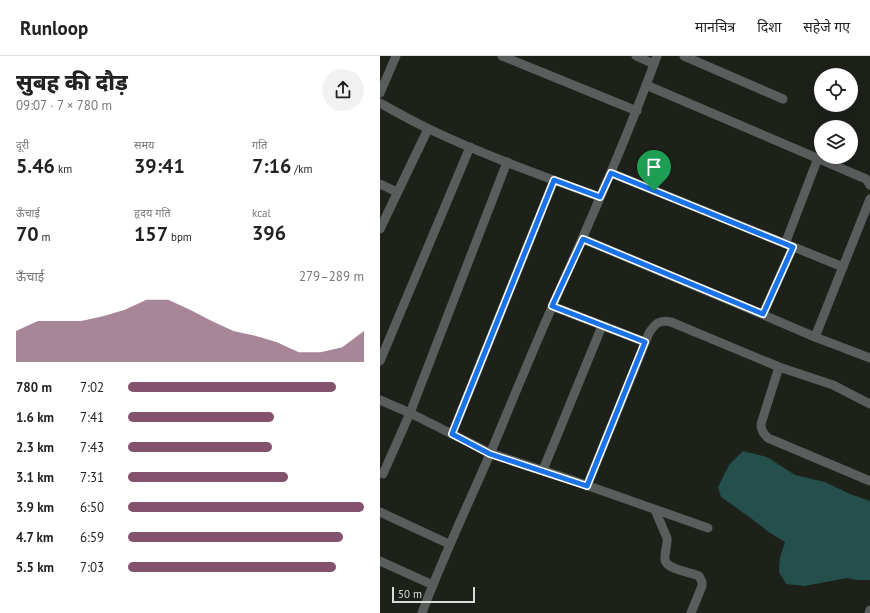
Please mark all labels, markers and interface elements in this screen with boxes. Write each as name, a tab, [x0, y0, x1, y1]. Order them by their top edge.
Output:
text: Runloop	[20, 16, 88, 40]
text: मानचित्र	[695, 18, 735, 36]
text: दिशा	[757, 18, 781, 36]
text: सहेजे गए	[803, 18, 850, 36]
text: सुबह की दौड़	[16, 68, 128, 96]
map controls	[814, 68, 858, 164]
button: locate	[814, 68, 858, 112]
button: share	[322, 69, 364, 111]
text: 09:07 · 7 × 780 m	[16, 97, 112, 114]
button: layers	[814, 120, 858, 164]
text: दूरी	[16, 138, 29, 152]
text: समय	[134, 138, 154, 152]
text: गति	[252, 138, 267, 152]
pin	[637, 150, 671, 191]
text: 5.46	[16, 153, 55, 179]
text: 39:41	[134, 153, 185, 179]
text: 7:16	[252, 153, 291, 179]
icon: arrive	[643, 156, 665, 178]
text: km	[55, 162, 72, 176]
text: /km	[291, 162, 312, 176]
text: ऊँचाई	[16, 206, 40, 220]
text: हृदय गति	[134, 206, 171, 220]
text: kcal	[252, 206, 271, 220]
text: 396	[252, 220, 286, 246]
text: 70	[16, 221, 39, 247]
text: 157	[134, 221, 168, 247]
text: m	[39, 230, 51, 244]
text: bpm	[168, 230, 192, 244]
text: ऊँचाई	[16, 268, 44, 285]
text: 279–289 m	[299, 268, 364, 285]
text: 780 m	[16, 379, 52, 396]
text: 7:02	[80, 379, 104, 396]
text: 1.6 km	[16, 409, 54, 426]
text: 7:41	[80, 409, 104, 426]
text: 2.3 km	[16, 439, 54, 456]
text: 7:43	[80, 439, 104, 456]
text: 3.1 km	[16, 469, 54, 486]
text: 7:31	[80, 469, 104, 486]
text: 3.9 km	[16, 499, 54, 516]
text: 6:50	[80, 499, 104, 516]
text: 4.7 km	[16, 529, 53, 546]
text: 6:59	[80, 529, 104, 546]
text: 5.5 km	[16, 559, 54, 576]
text: 7:03	[80, 559, 104, 576]
scale bar	[392, 585, 475, 604]
text: 50 m	[398, 587, 422, 601]

